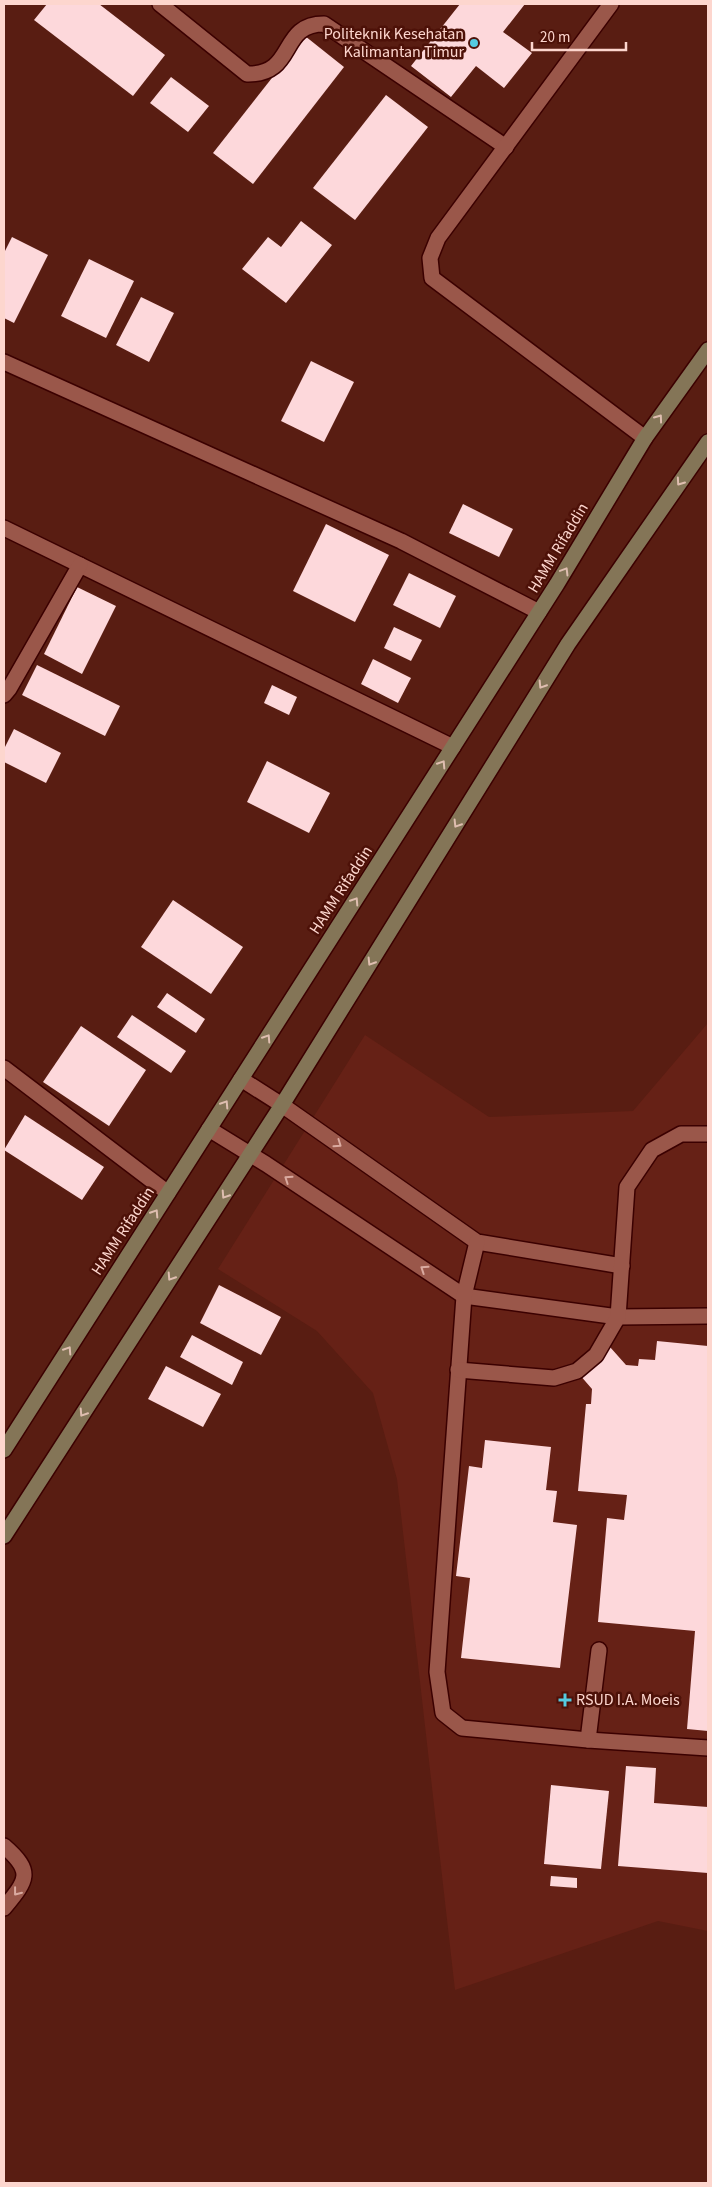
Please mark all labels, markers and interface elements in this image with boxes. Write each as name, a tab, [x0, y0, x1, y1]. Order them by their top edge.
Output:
scale bar	[532, 20, 626, 52]
place label: Politeknik Kesehatan Kalimantan Timur	[324, 23, 464, 63]
text: 20 m	[540, 27, 570, 48]
marker: Politeknik Kesehatan Kalimantan Timur	[468, 37, 480, 49]
one-way arrow	[654, 415, 662, 424]
one-way arrow	[677, 476, 686, 486]
street label: HAMM Rifaddin	[522, 499, 594, 597]
one-way arrow	[559, 567, 569, 576]
one-way arrow	[539, 680, 549, 689]
one-way arrow	[436, 761, 445, 770]
one-way arrow	[453, 818, 463, 827]
street label: HAMM Rifaddin	[304, 841, 378, 939]
one-way arrow	[348, 897, 358, 906]
one-way arrow	[368, 956, 378, 965]
one-way arrow	[261, 1034, 271, 1043]
one-way arrow	[219, 1100, 228, 1110]
one-way arrow	[332, 1138, 342, 1147]
one-way arrow	[285, 1175, 294, 1185]
street label: HAMM Rifaddin	[86, 1182, 160, 1280]
one-way arrow	[221, 1189, 231, 1198]
one-way arrow	[149, 1209, 159, 1218]
one-way arrow	[420, 1266, 429, 1275]
one-way arrow	[168, 1271, 178, 1280]
one-way arrow	[61, 1346, 71, 1355]
one-way arrow	[80, 1408, 89, 1417]
place label: RSUD I.A. Moeis	[576, 1689, 680, 1711]
marker: RSUD I.A. Moeis	[558, 1693, 572, 1707]
one-way arrow	[14, 1886, 23, 1895]

